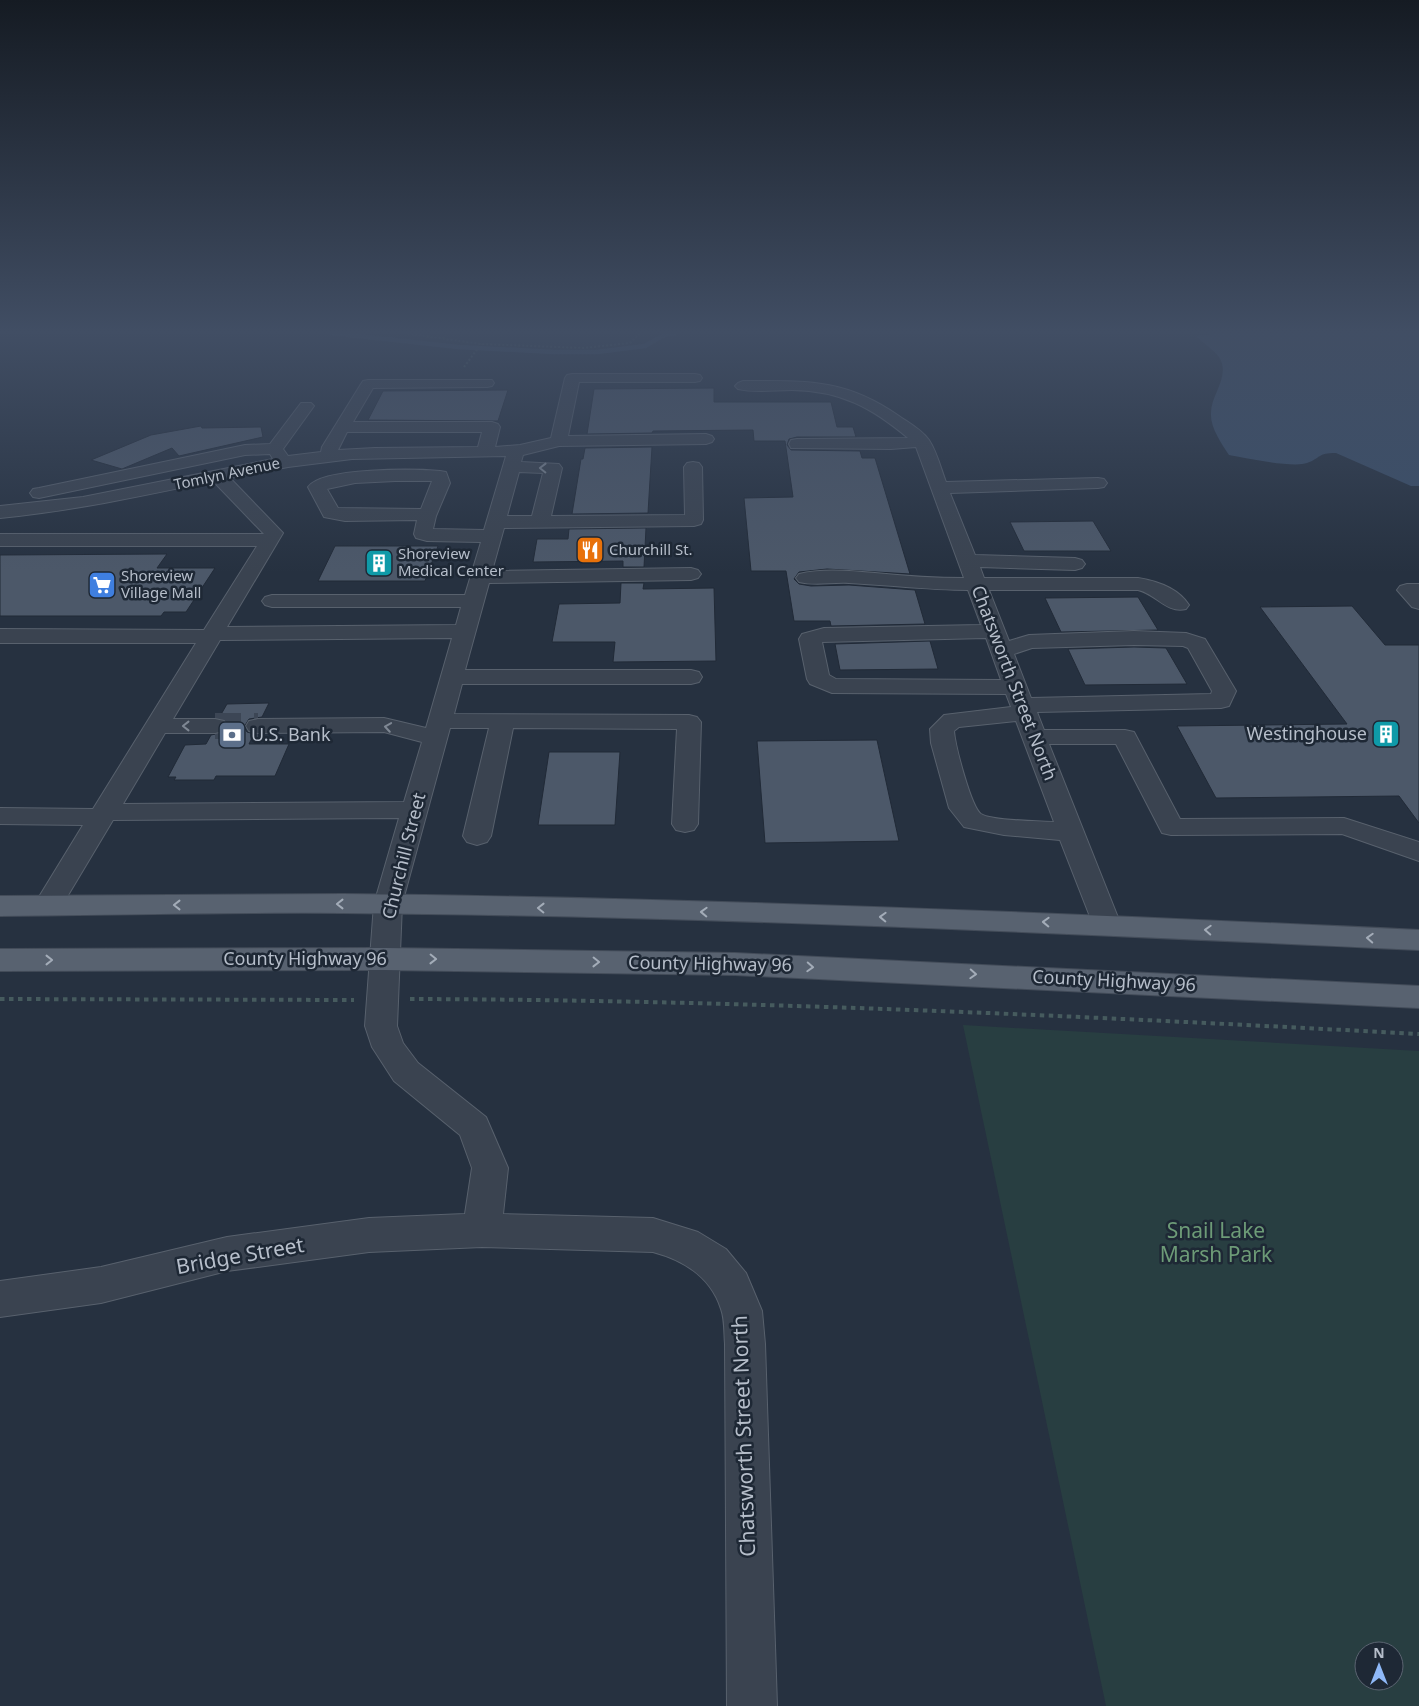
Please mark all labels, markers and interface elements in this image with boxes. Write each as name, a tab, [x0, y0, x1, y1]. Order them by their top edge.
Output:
street label: Tomlyn Avenue	[172, 452, 282, 494]
one-way arrow	[538, 463, 546, 473]
restaurant icon: Churchill St.	[575, 535, 605, 565]
place label: Churchill St.	[609, 539, 693, 559]
place label: Shoreview Medical Center	[398, 543, 504, 580]
building icon: Shoreview Medical Center	[364, 548, 394, 578]
place label: Shoreview Village Mall	[121, 565, 201, 602]
supermarket icon: Shoreview Village Mall	[87, 570, 117, 600]
street label: Chatsworth Street North	[967, 582, 1063, 784]
building icon: Westinghouse	[1371, 719, 1401, 749]
bank icon: U.S. Bank	[217, 720, 247, 750]
one-way arrow	[182, 721, 190, 731]
place label: Westinghouse	[1247, 721, 1367, 745]
place label: U.S. Bank	[251, 722, 331, 746]
one-way arrow	[383, 722, 392, 732]
street label: Churchill Street	[376, 790, 430, 921]
one-way arrow	[335, 899, 343, 909]
one-way arrow	[173, 900, 180, 910]
one-way arrow	[537, 902, 545, 913]
one-way arrow	[699, 906, 707, 917]
one-way arrow	[879, 911, 887, 922]
one-way arrow	[1041, 917, 1049, 928]
one-way arrow	[1204, 924, 1212, 935]
one-way arrow	[1366, 932, 1374, 943]
street label: County Highway 96	[223, 946, 387, 970]
street label: County Highway 96	[628, 950, 792, 976]
one-way arrow	[429, 954, 437, 965]
one-way arrow	[45, 955, 53, 965]
one-way arrow	[592, 957, 600, 967]
one-way arrow	[807, 962, 815, 972]
street label: County Highway 96	[1032, 964, 1196, 996]
one-way arrow	[969, 969, 977, 980]
park label: Snail Lake Marsh Park	[1160, 1216, 1273, 1268]
street label: Bridge Street	[174, 1230, 306, 1280]
street label: Chatsworth Street North	[725, 1315, 761, 1557]
north arrow	[1354, 1641, 1404, 1691]
text: N	[1373, 1643, 1385, 1662]

